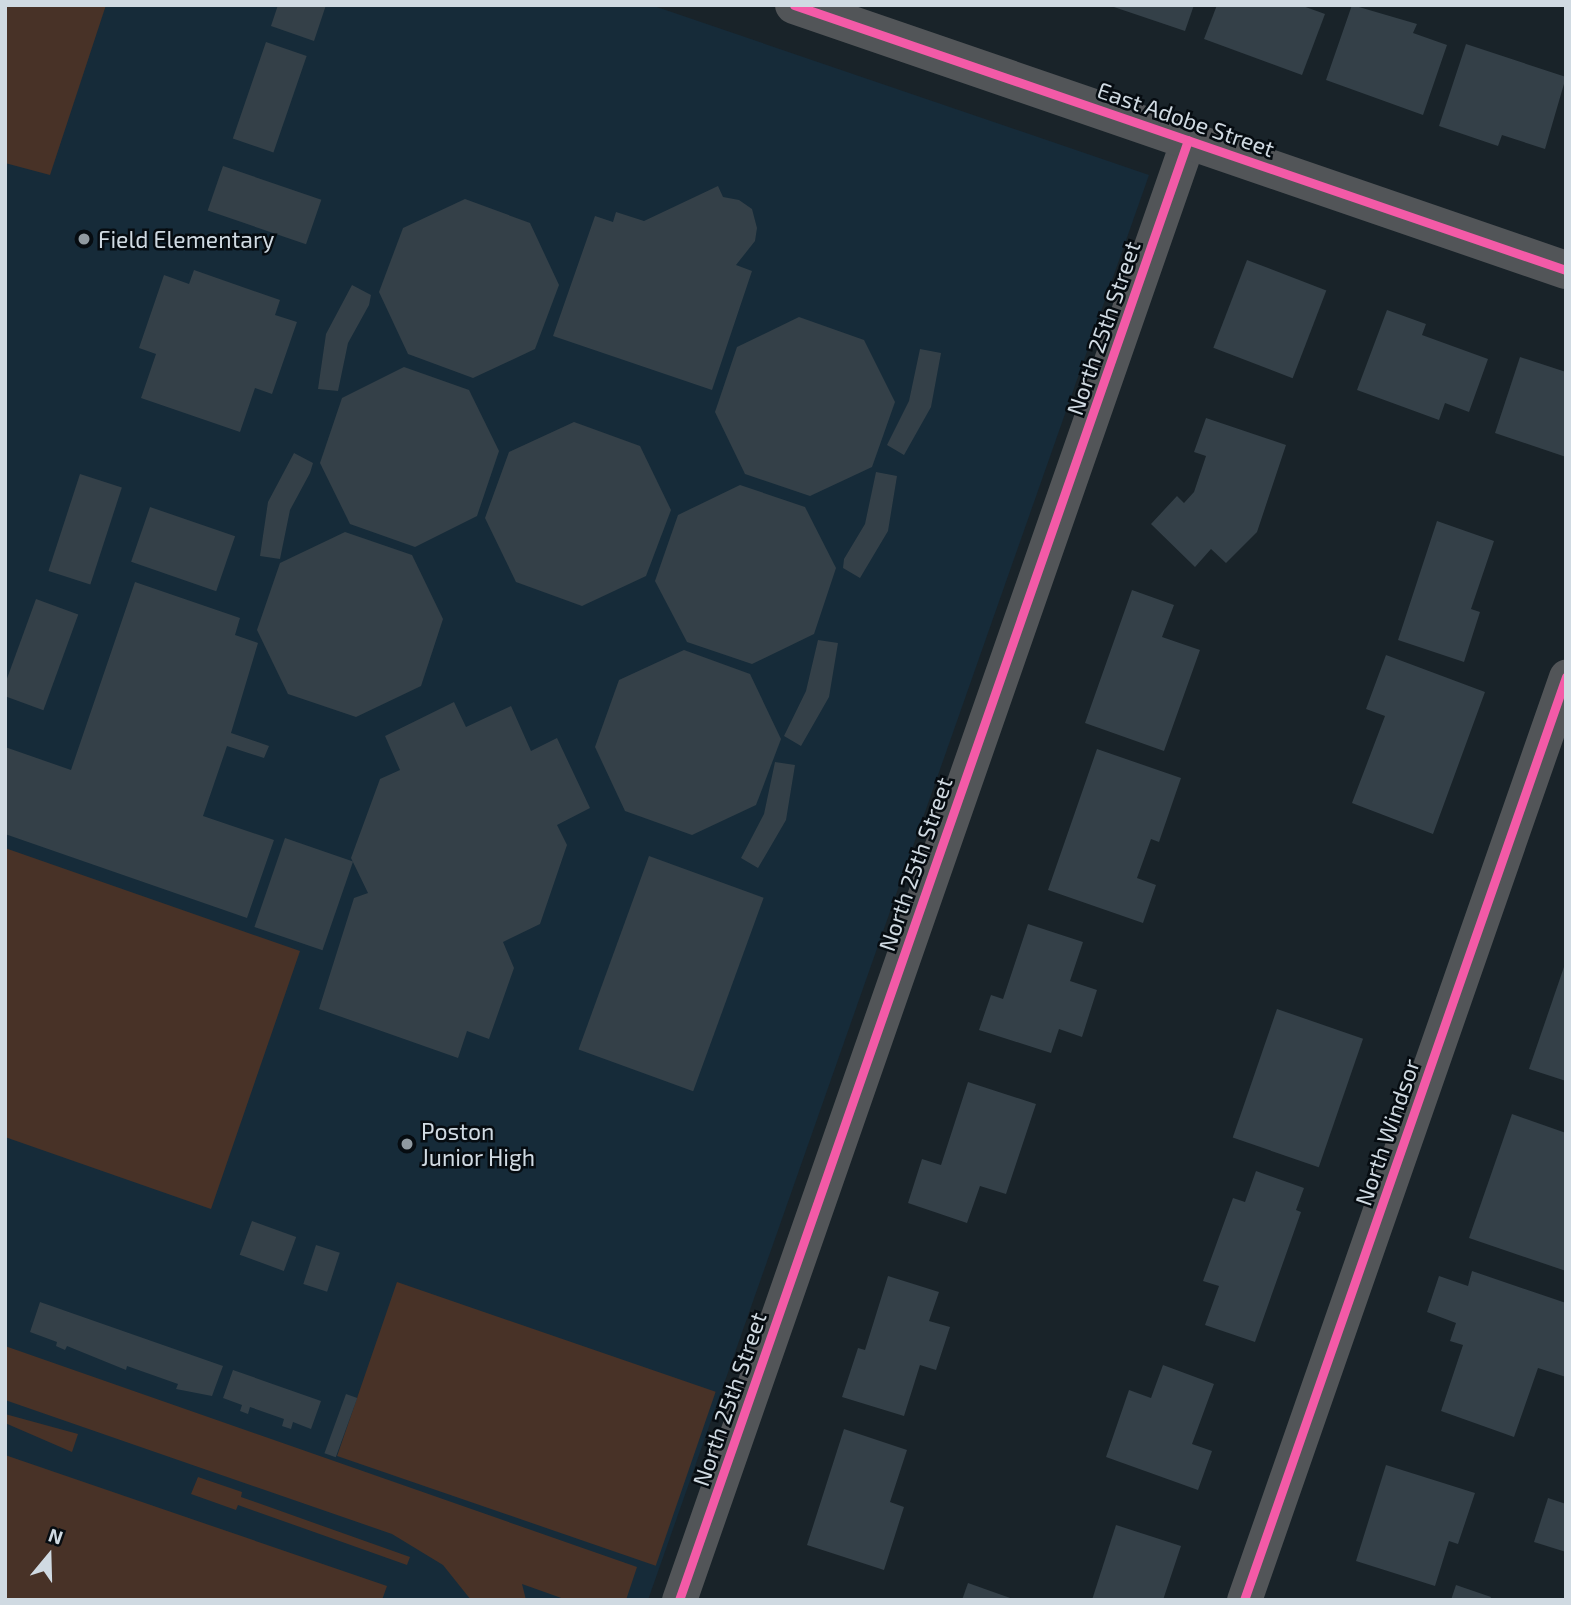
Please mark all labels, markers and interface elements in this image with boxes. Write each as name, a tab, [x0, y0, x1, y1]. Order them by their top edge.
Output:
street label: East Adobe Street	[1094, 76, 1278, 162]
place label: Field Elementary	[98, 225, 274, 253]
marker: Field Elementary	[76, 231, 92, 247]
street label: North 25th Street	[1060, 237, 1146, 419]
street label: North 25th Street	[872, 773, 958, 955]
street label: North Windsor	[1349, 1055, 1425, 1209]
place label: Poston Junior High	[421, 1117, 536, 1171]
marker: Poston Junior High	[399, 1136, 415, 1152]
street label: North 25th Street	[686, 1308, 772, 1490]
north arrow	[14, 1521, 84, 1591]
text: N	[46, 1523, 66, 1549]

